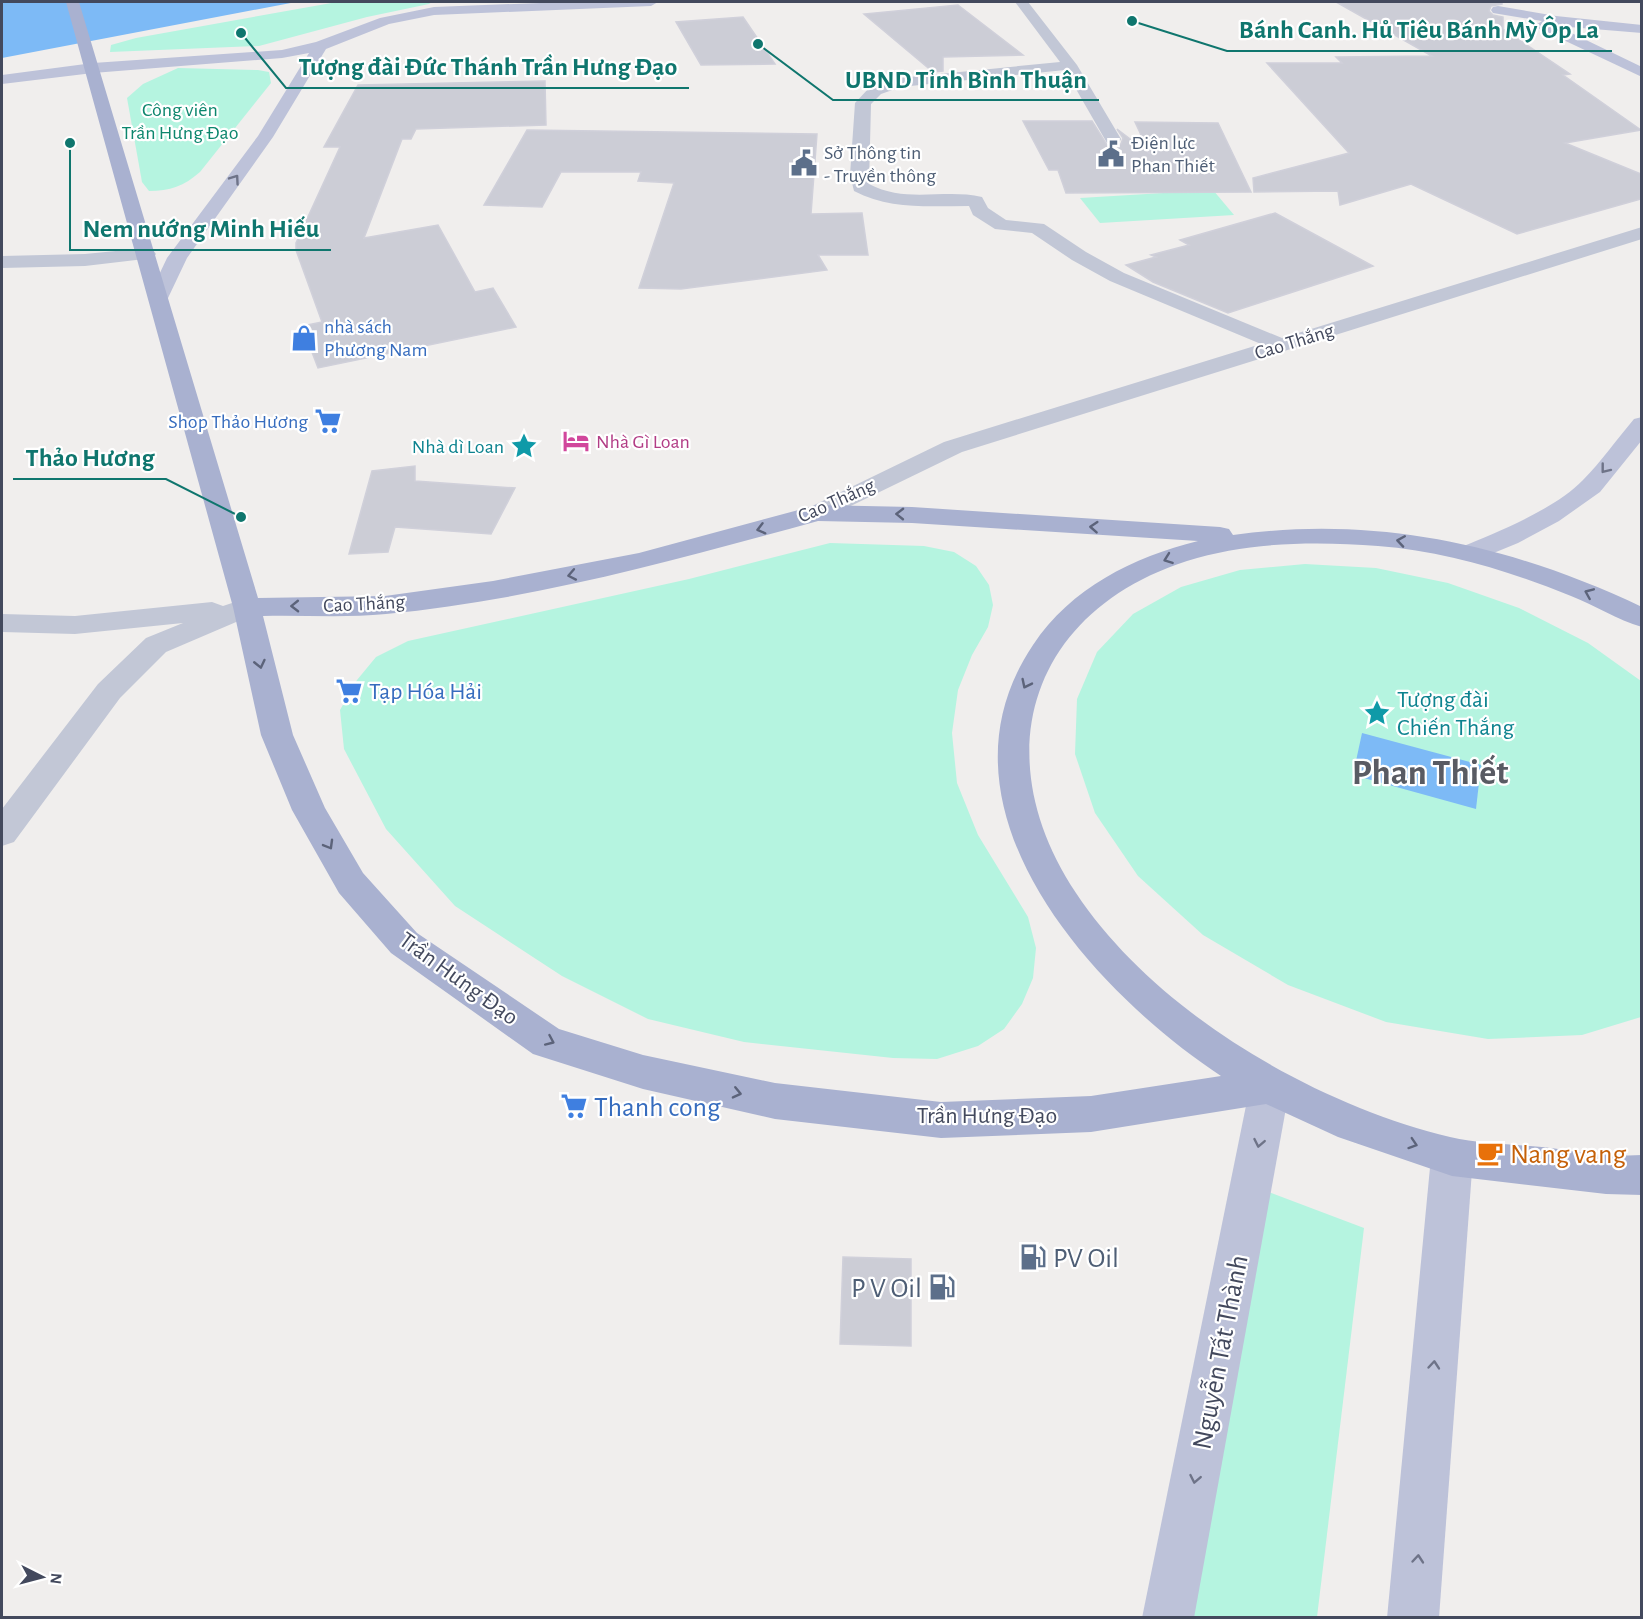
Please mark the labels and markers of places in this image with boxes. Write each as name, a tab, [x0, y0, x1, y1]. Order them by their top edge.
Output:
callout: Bánh Canh. Hů Tiêu Bánh Mỳ Ôp La	[1227, 7, 1612, 51]
callout: Tượng đài Đức Thánh Trần Hưng Đạo	[286, 44, 689, 88]
callout: UBND Tỉnh Bình Thuận	[833, 56, 1099, 100]
place label: Điện lực Phan Thiết	[1131, 133, 1216, 176]
public building icon: Điện lực Phan Thiết	[1096, 139, 1126, 169]
place label: Sở Thông tin - Truyền thông	[824, 143, 936, 186]
public building icon: Sở Thông tin - Truyền thông	[789, 148, 819, 178]
callout: Nem nướng Minh Hiếu	[70, 206, 331, 250]
place label: nhà sách Phương Nam	[324, 317, 427, 360]
shop icon: nhà sách Phương Nam	[289, 323, 319, 353]
supermarket icon: Shop Thảo Hương	[313, 406, 343, 436]
place label: Shop Thảo Hương	[168, 412, 308, 432]
hotel icon: Nhà Gì Loan	[561, 426, 591, 456]
place icon: Nhà dì Loan	[509, 431, 539, 461]
place label: Nhà Gì Loan	[596, 432, 690, 452]
callout: Thảo Hương	[13, 435, 166, 479]
place label: Nhà dì Loan	[412, 437, 504, 457]
supermarket icon: Tạp Hóa Hải	[334, 676, 364, 706]
place label: Tạp Hóa Hải	[369, 680, 482, 704]
place label: Tượng đài Chiến Thắng	[1397, 688, 1514, 740]
place icon: Tượng đài Chiến Thắng	[1362, 698, 1392, 728]
supermarket icon: Thanh cong	[559, 1091, 589, 1121]
place label: Thanh cong	[594, 1094, 721, 1122]
cafe icon: Nang vang	[1475, 1138, 1505, 1168]
place label: Nang vang	[1510, 1141, 1626, 1169]
fuel station icon: PV Oil	[1018, 1242, 1048, 1272]
place label: PV Oil	[1053, 1245, 1119, 1273]
fuel station icon: P V Oil	[927, 1272, 957, 1302]
place label: P V Oil	[851, 1275, 922, 1303]

